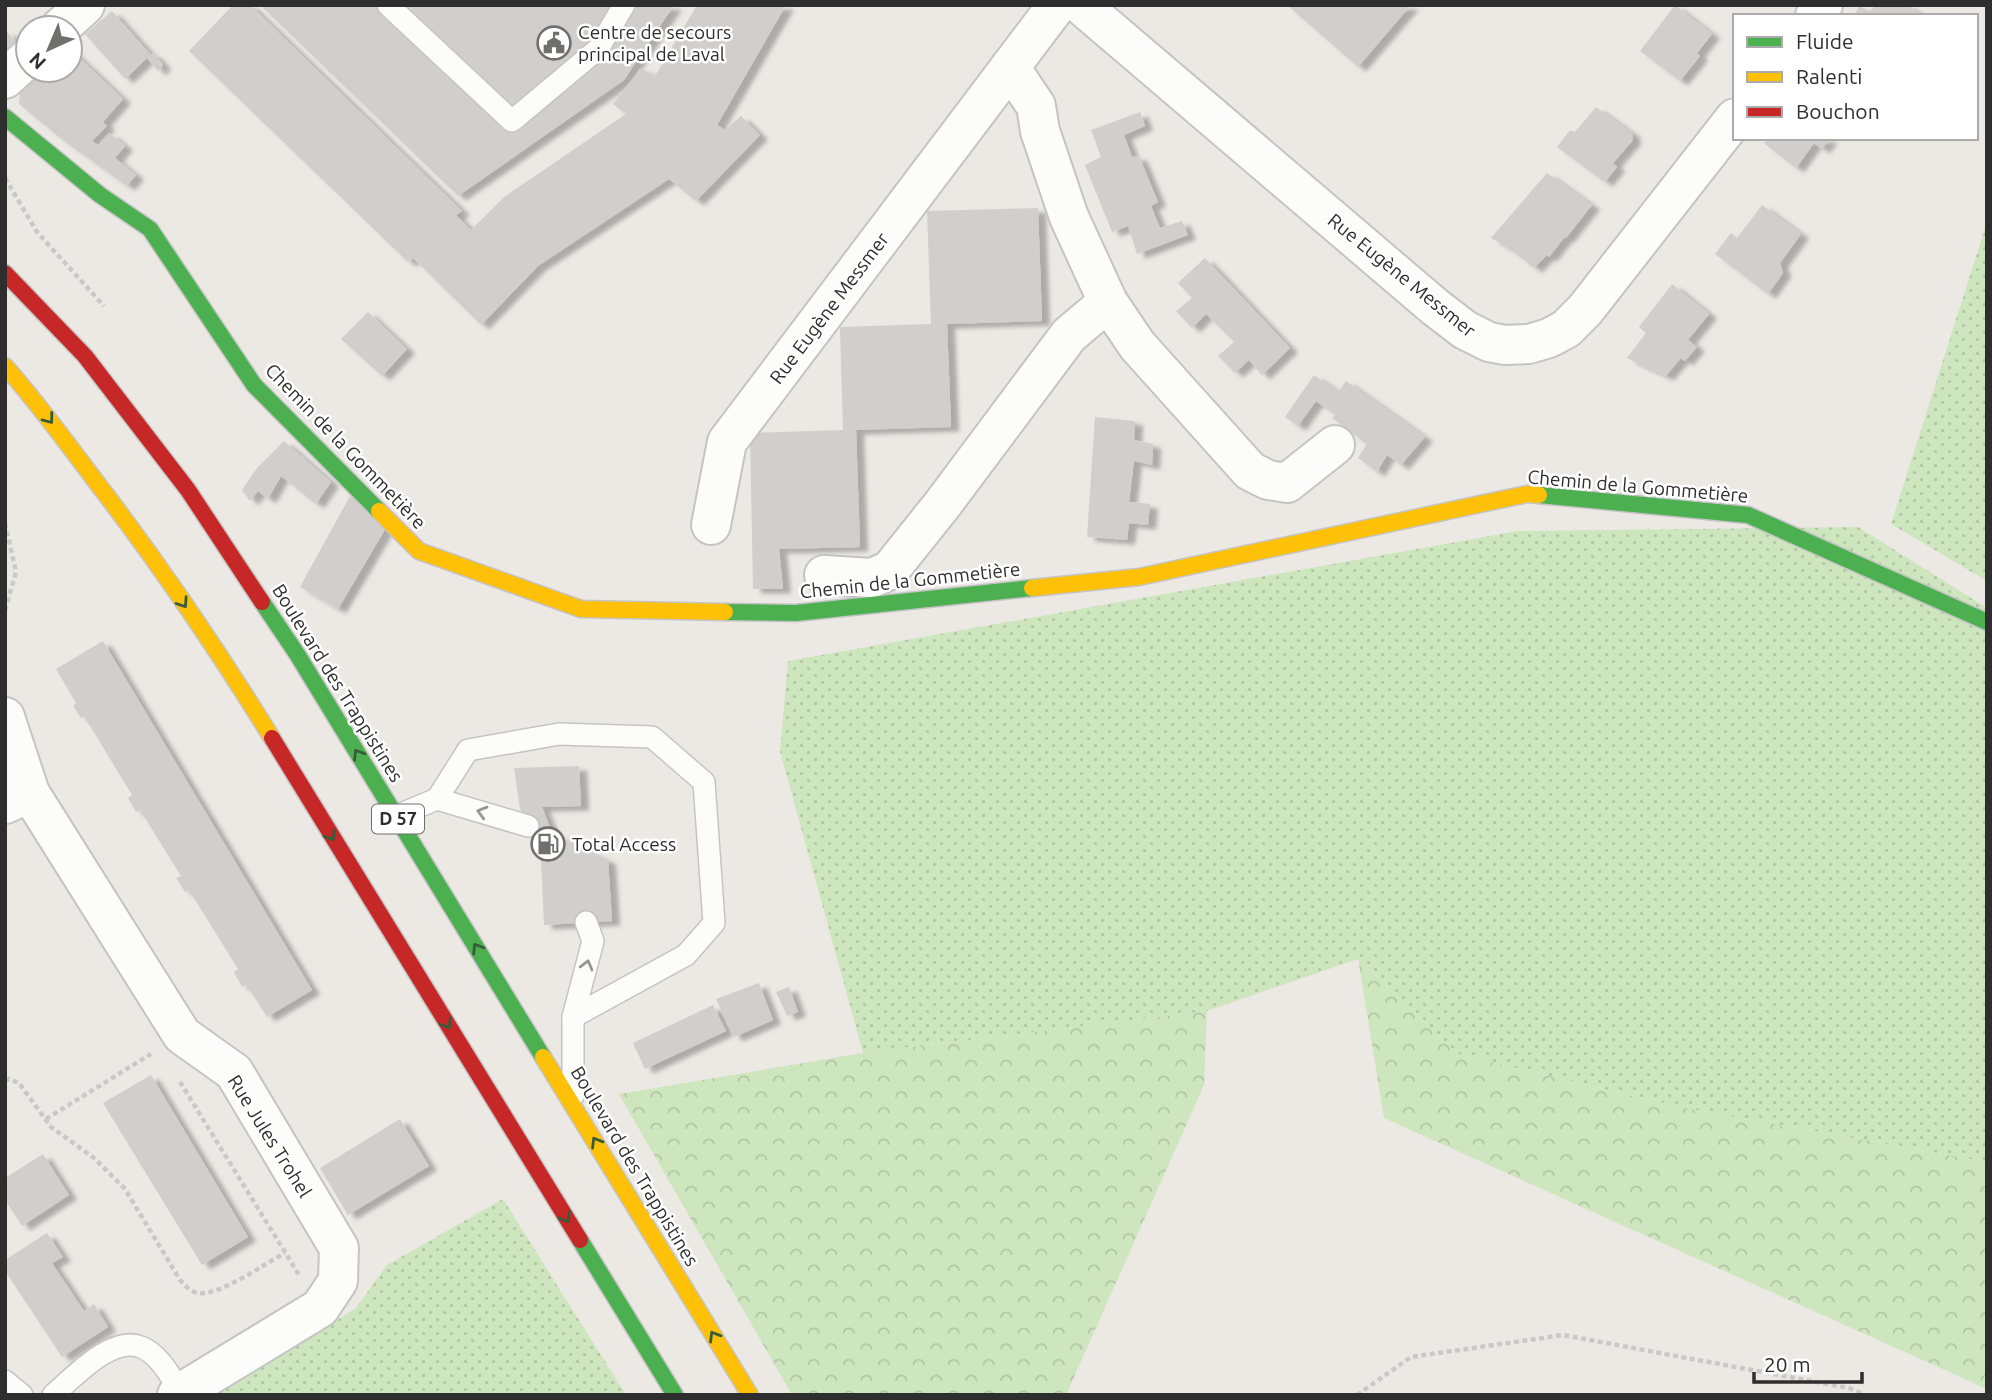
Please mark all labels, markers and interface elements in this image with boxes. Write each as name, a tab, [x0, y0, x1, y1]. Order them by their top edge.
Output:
north arrow	[14, 14, 84, 84]
legend	[1733, 14, 1978, 140]
place label: Centre de secours principal de Laval	[578, 21, 731, 65]
public building icon: Centre de secours principal de Laval	[535, 24, 573, 62]
text: Fluide	[1796, 29, 1854, 53]
text: N	[24, 48, 50, 74]
text: Ralenti	[1796, 64, 1862, 88]
text: Bouchon	[1796, 99, 1880, 123]
street label: Rue Eugène Messmer	[1324, 209, 1480, 341]
street label: Rue Eugène Messmer	[765, 228, 893, 388]
street label: Chemin de la Gommetière	[261, 359, 431, 533]
one-way arrow	[40, 411, 53, 424]
street label: Chemin de la Gommetière	[1527, 465, 1749, 507]
street label: Chemin de la Gommetière	[799, 557, 1021, 603]
street label: Boulevard des Trappistines	[268, 580, 408, 786]
one-way arrow	[175, 595, 188, 608]
one-way arrow	[353, 749, 366, 762]
road number: D 57	[372, 804, 424, 834]
one-way arrow	[476, 806, 488, 821]
fuel station icon: Total Access	[529, 825, 567, 863]
one-way arrow	[323, 829, 336, 842]
place label: Total Access	[572, 833, 676, 855]
one-way arrow	[472, 943, 485, 956]
one-way arrow	[579, 959, 593, 971]
one-way arrow	[438, 1017, 451, 1030]
street label: Boulevard des Trappistines	[567, 1062, 703, 1270]
street label: Rue Jules Trohel	[223, 1071, 317, 1201]
one-way arrow	[591, 1137, 604, 1150]
one-way arrow	[558, 1210, 571, 1223]
one-way arrow	[710, 1331, 723, 1344]
scale bar	[1754, 1340, 1862, 1384]
text: 20 m	[1764, 1352, 1811, 1376]

